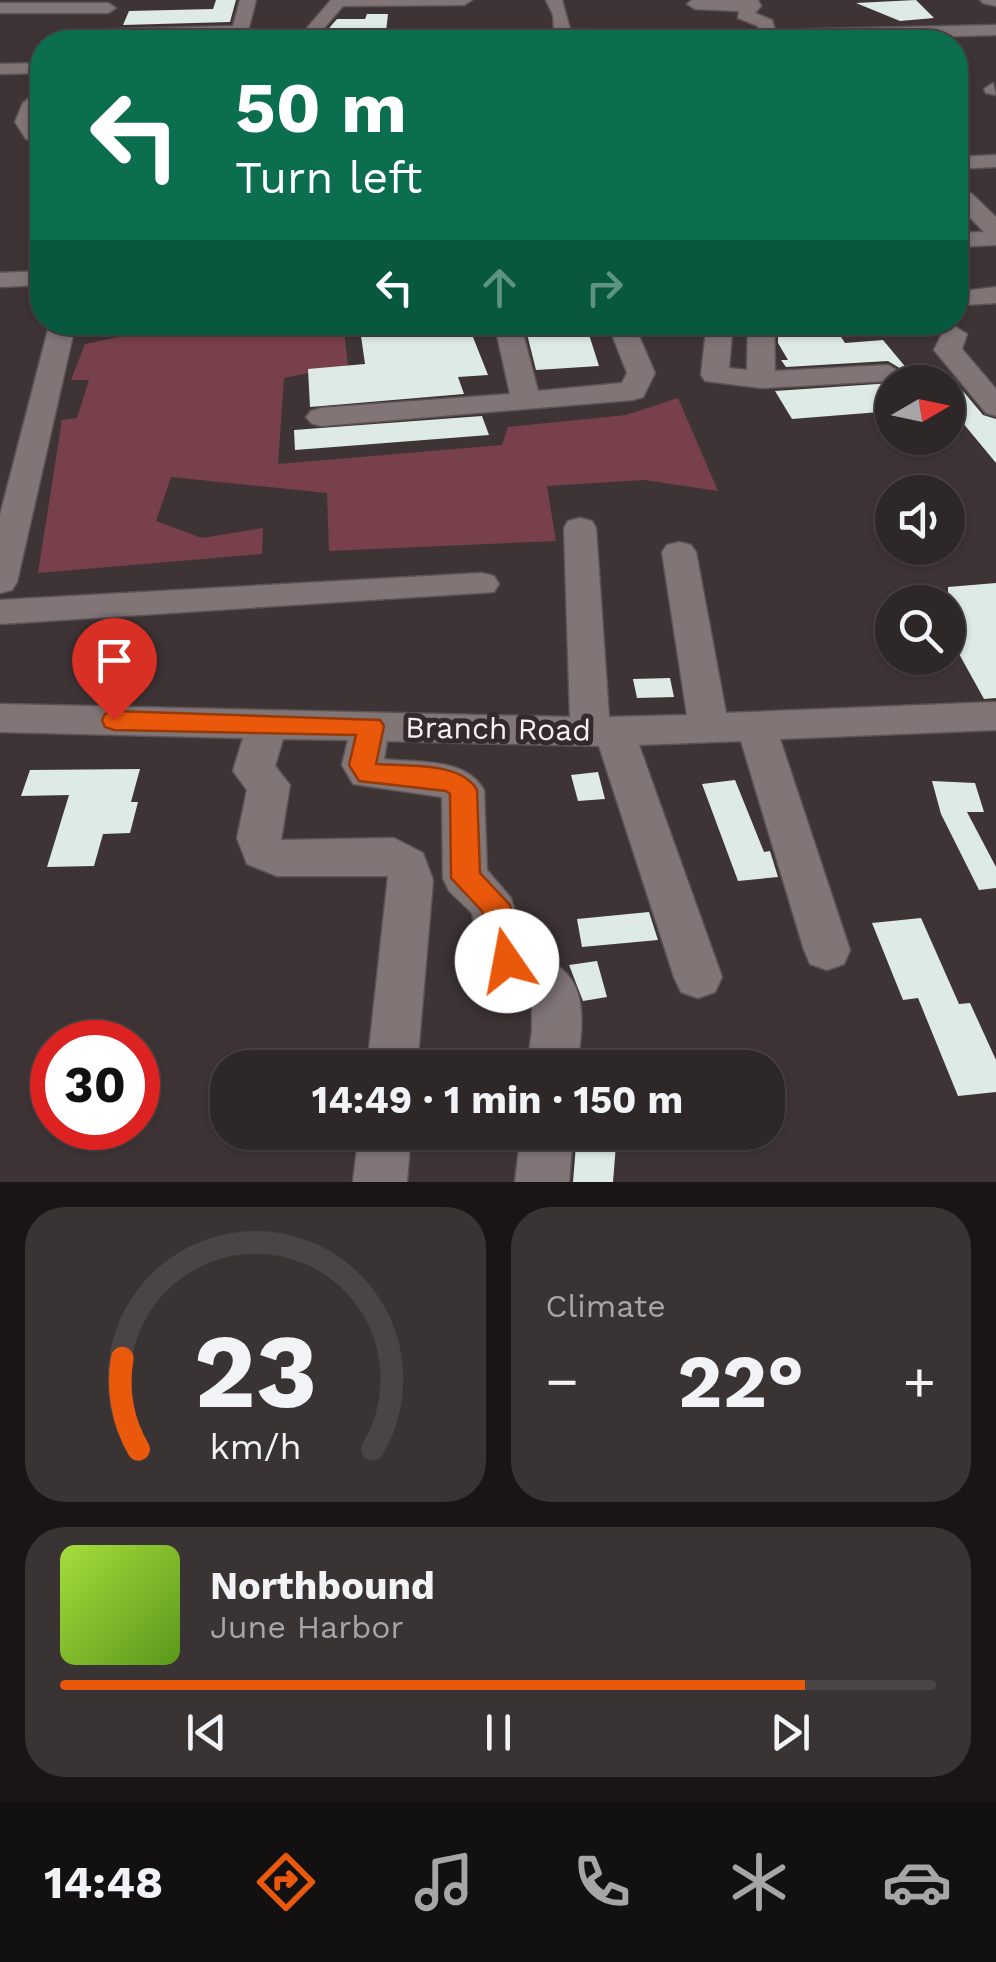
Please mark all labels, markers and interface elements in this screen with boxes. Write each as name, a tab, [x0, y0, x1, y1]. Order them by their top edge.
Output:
text: 50 m	[235, 67, 407, 149]
icon: left	[70, 70, 200, 200]
text: Turn left	[235, 151, 422, 204]
icon: left	[367, 260, 422, 315]
icon: ahead	[472, 260, 527, 315]
icon: right	[577, 260, 632, 315]
north arrow	[875, 365, 965, 455]
map controls	[875, 365, 965, 675]
button: sound	[875, 475, 965, 565]
button: search	[875, 585, 965, 675]
pin	[72, 618, 157, 721]
icon: arrive	[87, 633, 142, 688]
street label: Branch Road	[405, 709, 591, 748]
position arrow	[455, 909, 559, 1013]
speed limit sign: 30	[30, 1020, 160, 1150]
text: 14:49 · 1 min · 150 m	[312, 1078, 683, 1122]
text: Climate	[546, 1287, 666, 1325]
text: 23	[193, 1310, 317, 1432]
text: 22°	[677, 1337, 804, 1425]
text: −	[546, 1349, 579, 1413]
text: +	[903, 1349, 936, 1413]
text: km/h	[209, 1426, 301, 1468]
text: Northbound	[210, 1564, 435, 1608]
text: June Harbor	[210, 1608, 404, 1646]
icon: previous	[179, 1705, 234, 1760]
icon: pause	[471, 1705, 526, 1760]
icon: next	[763, 1705, 818, 1760]
icon: directions	[251, 1847, 321, 1917]
icon: music	[409, 1847, 479, 1917]
icon: phone	[567, 1847, 637, 1917]
icon: climate	[724, 1847, 794, 1917]
icon: car	[882, 1847, 952, 1917]
text: 14:48	[44, 1856, 163, 1909]

